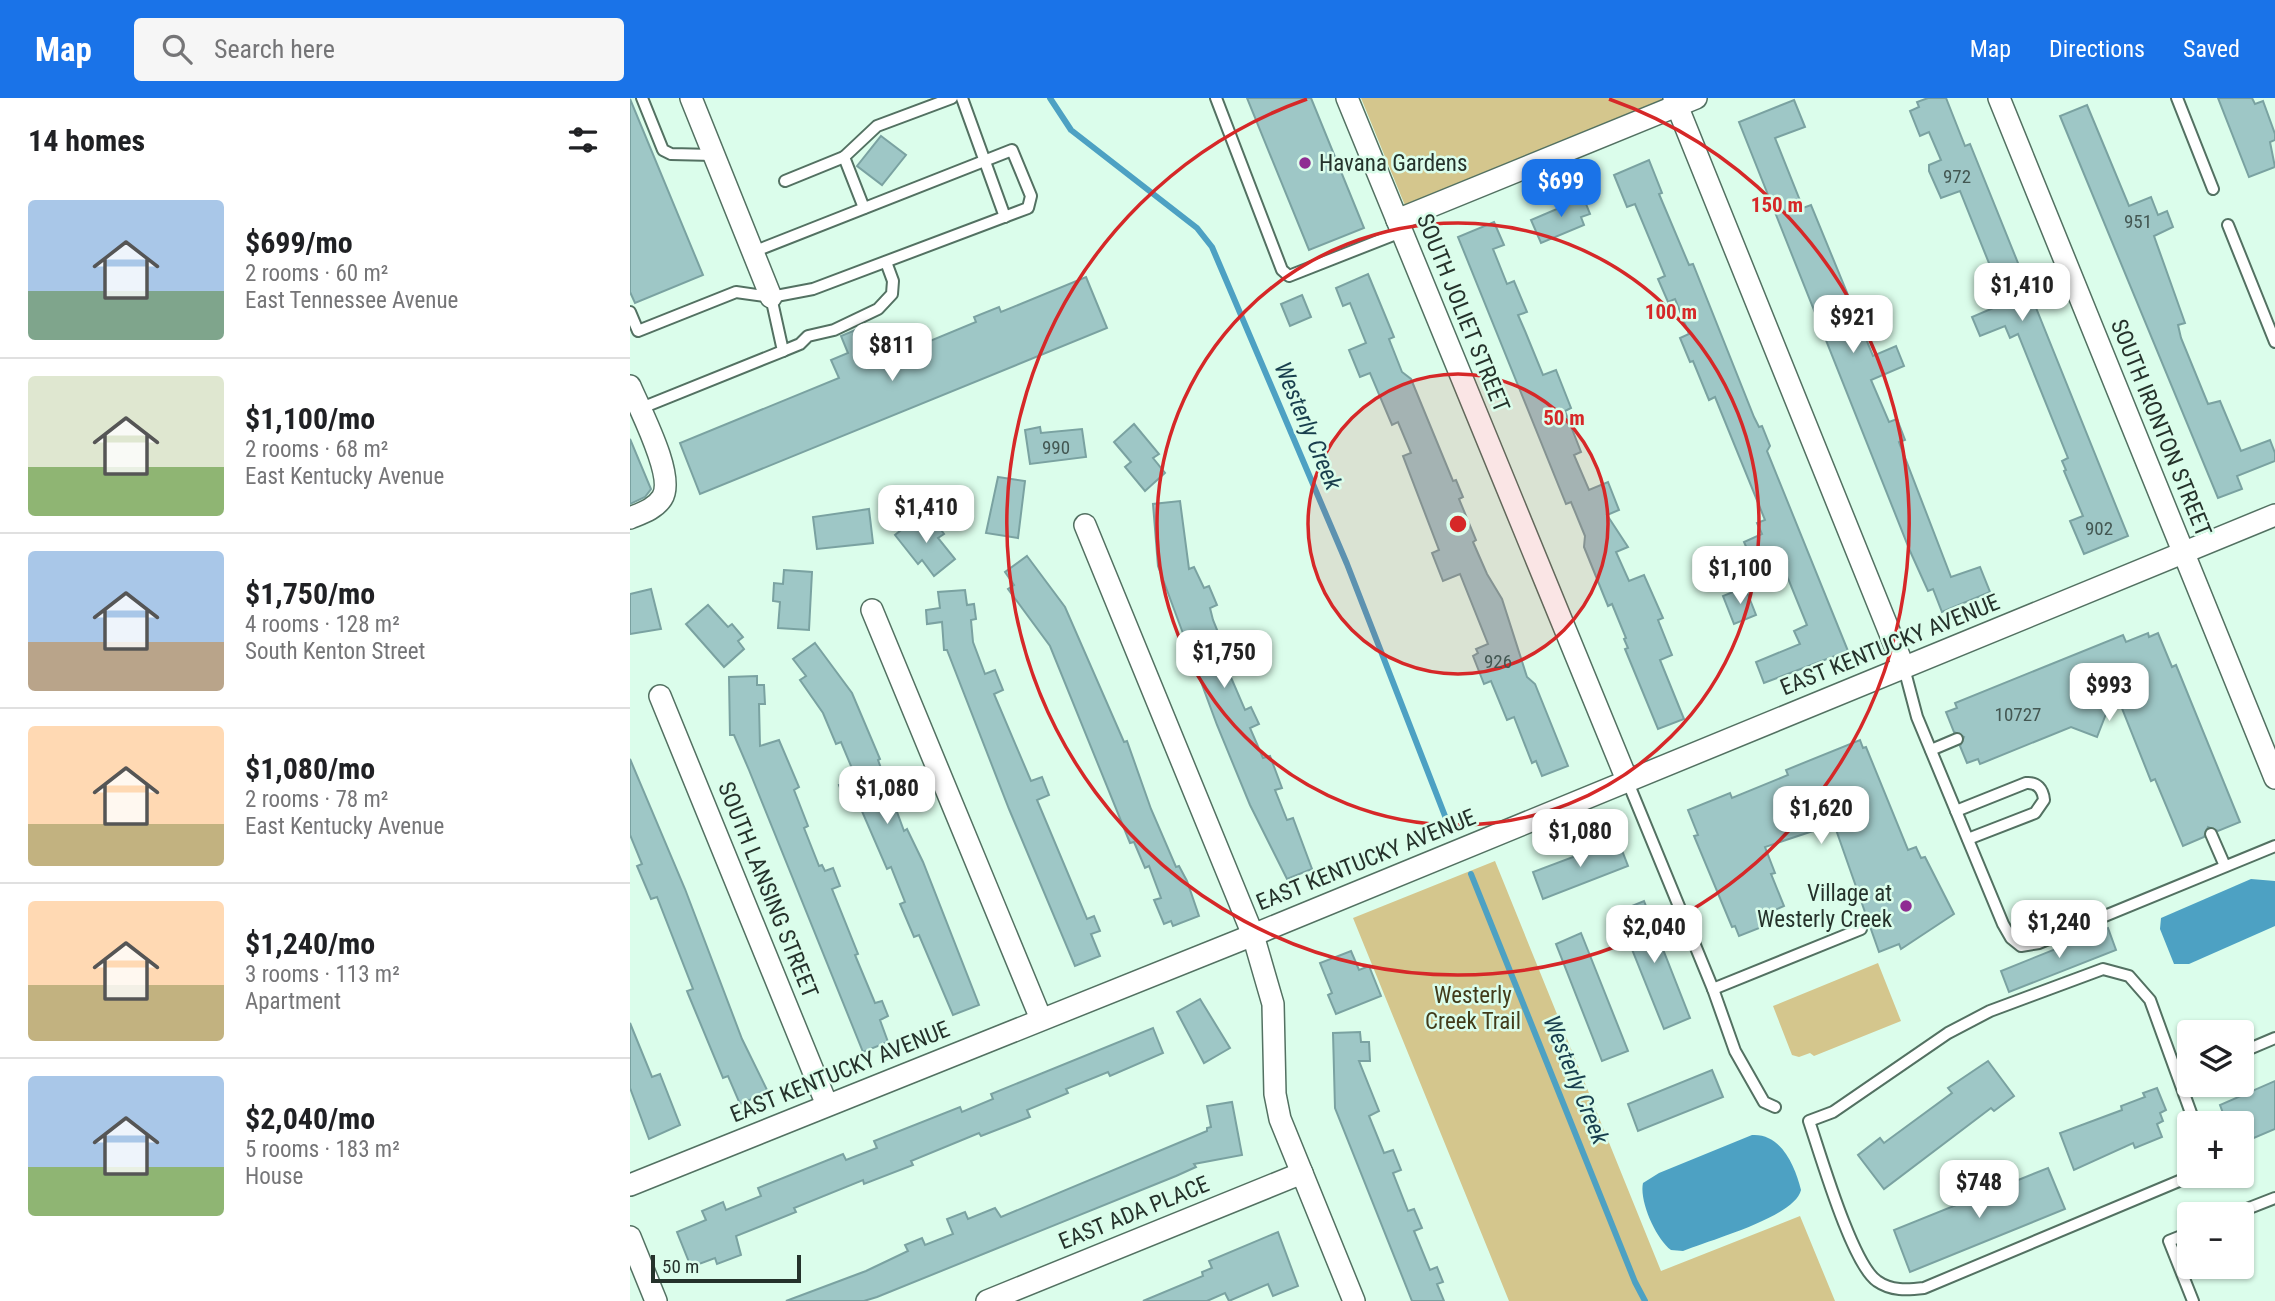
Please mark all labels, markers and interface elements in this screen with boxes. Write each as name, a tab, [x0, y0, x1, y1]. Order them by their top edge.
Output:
search box	[134, 18, 624, 81]
text: Map	[35, 30, 92, 69]
icon: search	[158, 30, 196, 68]
text: Search here	[214, 34, 335, 64]
text: Map	[1970, 35, 2011, 63]
text: Directions	[2049, 35, 2145, 63]
text: Saved	[2183, 35, 2240, 63]
icon: filters	[564, 121, 602, 159]
text: 14 homes	[28, 123, 145, 158]
place label: Havana Gardens	[1319, 150, 1467, 177]
marker: Havana Gardens	[1297, 155, 1313, 171]
pin: $699	[1520, 159, 1602, 219]
house number: 972	[1943, 165, 1971, 188]
text: $699	[1538, 168, 1584, 195]
text: 150 m	[1751, 193, 1803, 217]
street label: SOUTH JOLIET STREET	[1411, 210, 1515, 416]
house number: 951	[2124, 210, 2152, 233]
text: $699/mo	[245, 225, 353, 260]
icon: home	[84, 228, 168, 312]
text: 2 rooms · 60 m²	[245, 260, 388, 287]
pin: $1,410	[1965, 264, 2079, 323]
text: $1,410	[1990, 272, 2054, 299]
text: East Tennessee Avenue	[245, 287, 458, 314]
pin: $921	[1812, 296, 1894, 355]
text: 100 m	[1645, 300, 1697, 324]
text: $921	[1830, 304, 1876, 331]
street label: SOUTH IRONTON STREET	[2105, 315, 2217, 541]
pin: $811	[851, 324, 933, 383]
text: $811	[869, 332, 915, 359]
water label: Westerly Creek	[1268, 358, 1348, 495]
text: $1,100/mo	[245, 401, 375, 436]
icon: home	[84, 404, 168, 488]
text: 50 m	[1543, 406, 1585, 430]
text: 2 rooms · 68 m²	[245, 436, 388, 463]
house number: 990	[1042, 436, 1070, 459]
text: East Kentucky Avenue	[245, 463, 444, 490]
pin: $1,410	[869, 486, 983, 545]
text: $1,410	[894, 494, 958, 521]
centre of rings	[1446, 512, 1470, 536]
house number: 902	[2085, 517, 2113, 540]
pin: $1,100	[1683, 546, 1797, 606]
text: $1,100	[1708, 555, 1772, 582]
text: $1,750/mo	[245, 576, 375, 611]
icon: home	[84, 579, 168, 663]
street label: EAST KENTUCKY AVENUE	[1776, 589, 2004, 701]
text: 4 rooms · 128 m²	[245, 611, 400, 638]
pin: $1,750	[1167, 630, 1281, 690]
text: South Kenton Street	[245, 638, 425, 665]
text: $1,750	[1192, 639, 1256, 666]
house number: 926	[1484, 650, 1512, 673]
pin: $993	[2068, 664, 2150, 723]
text: $993	[2086, 672, 2132, 699]
house number: 10727	[1995, 703, 2041, 726]
text: $1,080/mo	[245, 751, 375, 786]
icon: home	[84, 754, 168, 838]
pin: $1,080	[830, 766, 944, 826]
text: $1,080	[855, 775, 919, 802]
street label: SOUTH LANSING STREET	[712, 778, 824, 1002]
text: 2 rooms · 78 m²	[245, 786, 388, 813]
pin: $1,620	[1764, 786, 1878, 846]
text: $1,620	[1789, 795, 1853, 822]
street label: EAST KENTUCKY AVENUE	[1252, 804, 1480, 916]
pin: $1,080	[1523, 810, 1637, 869]
text: East Kentucky Avenue	[245, 813, 444, 840]
text: $1,080	[1548, 818, 1612, 845]
place label: Village at Westerly Creek	[1757, 880, 1893, 933]
marker: Village at Westerly Creek	[1898, 898, 1914, 914]
pin: $1,240	[2002, 900, 2116, 960]
pin: $2,040	[1597, 906, 1711, 965]
text: $1,240	[2027, 909, 2091, 936]
text: $2,040	[1622, 914, 1686, 941]
text: $1,240/mo	[245, 926, 375, 961]
icon: home	[84, 929, 168, 1013]
text: 3 rooms · 113 m²	[245, 961, 400, 988]
park label: Westerly Creek Trail	[1425, 982, 1521, 1035]
text: Apartment	[245, 988, 341, 1015]
water label: Westerly Creek	[1537, 1011, 1615, 1149]
street label: EAST KENTUCKY AVENUE	[726, 1016, 954, 1128]
map controls	[2177, 1020, 2254, 1279]
button: layers	[2177, 1020, 2254, 1097]
text: $2,040/mo	[245, 1101, 375, 1136]
icon: home	[84, 1104, 168, 1188]
button: +	[2177, 1111, 2254, 1188]
text: 5 rooms · 183 m²	[245, 1136, 400, 1163]
pin: $748	[1938, 1160, 2020, 1220]
text: House	[245, 1163, 303, 1190]
text: $748	[1956, 1169, 2002, 1196]
street label: EAST ADA PLACE	[1055, 1171, 1213, 1255]
button: −	[2177, 1202, 2254, 1279]
scale bar	[651, 1252, 802, 1284]
text: 50 m	[662, 1255, 699, 1278]

